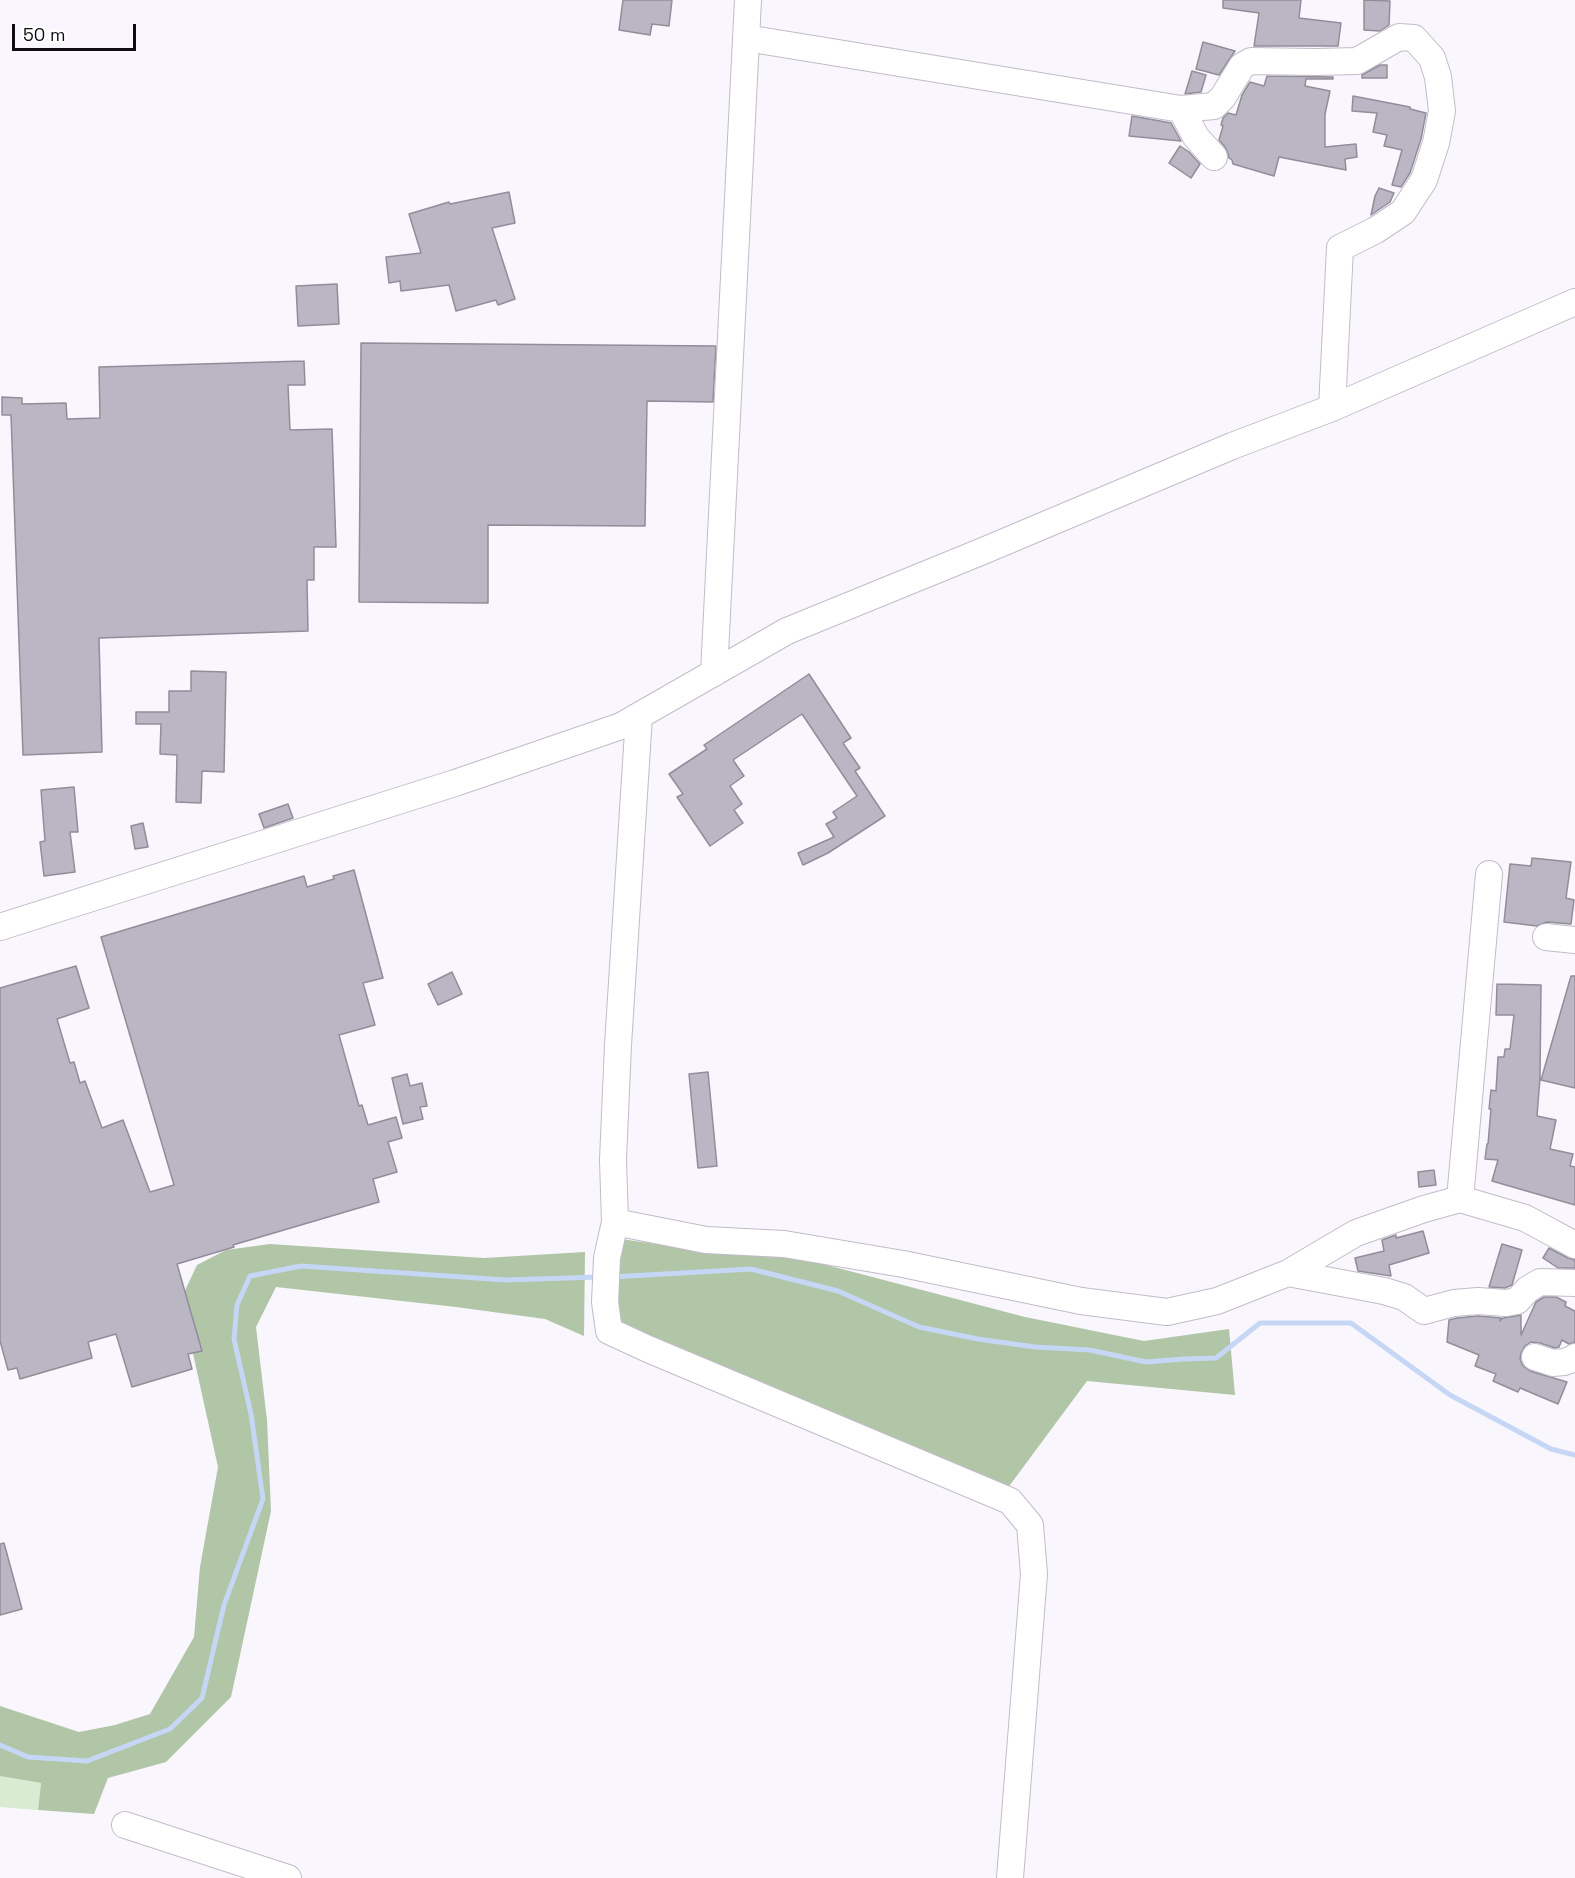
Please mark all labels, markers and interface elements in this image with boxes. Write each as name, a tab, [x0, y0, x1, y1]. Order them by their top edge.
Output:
scale bar	[15, 12, 140, 50]
text: 50 m	[23, 23, 65, 46]

